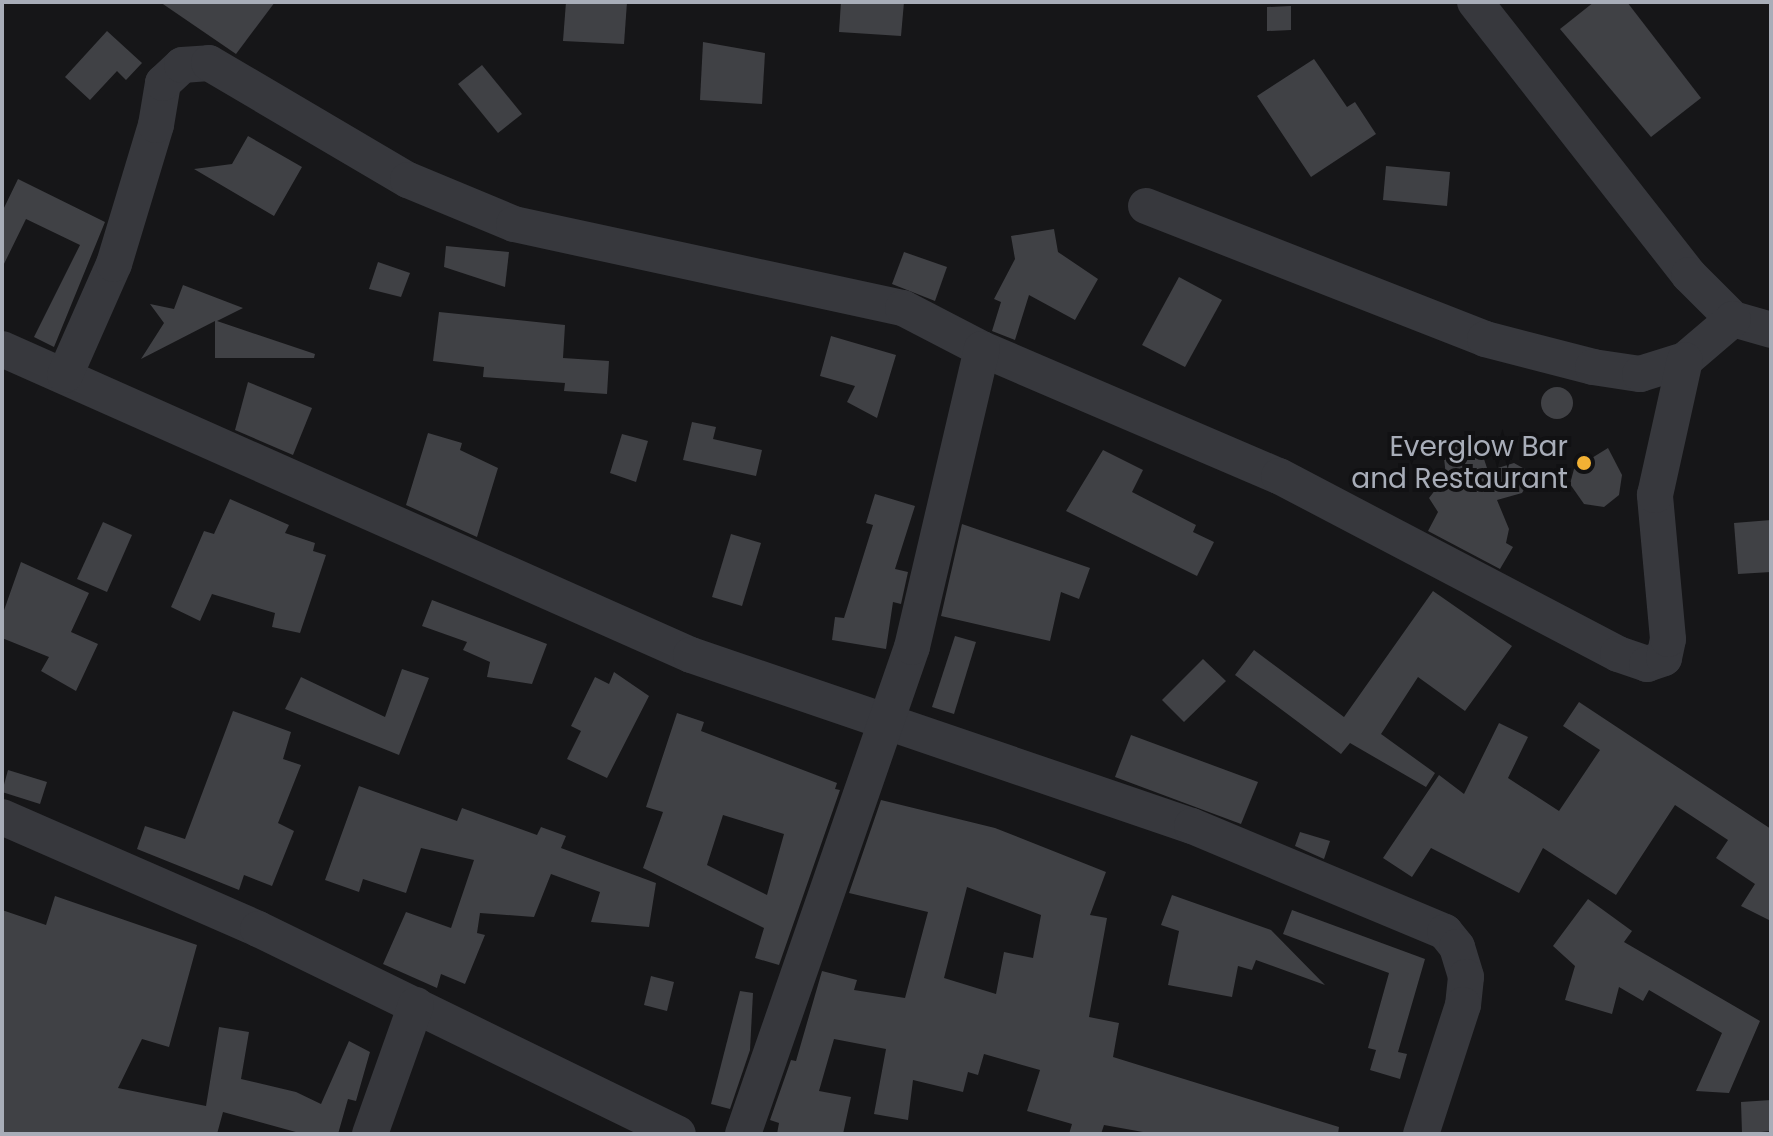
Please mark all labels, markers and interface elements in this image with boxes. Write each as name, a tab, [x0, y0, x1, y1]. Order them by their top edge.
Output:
place label: Everglow Bar and Restaurant	[1351, 430, 1568, 496]
marker: Everglow Bar and Restaurant	[1575, 454, 1593, 472]

